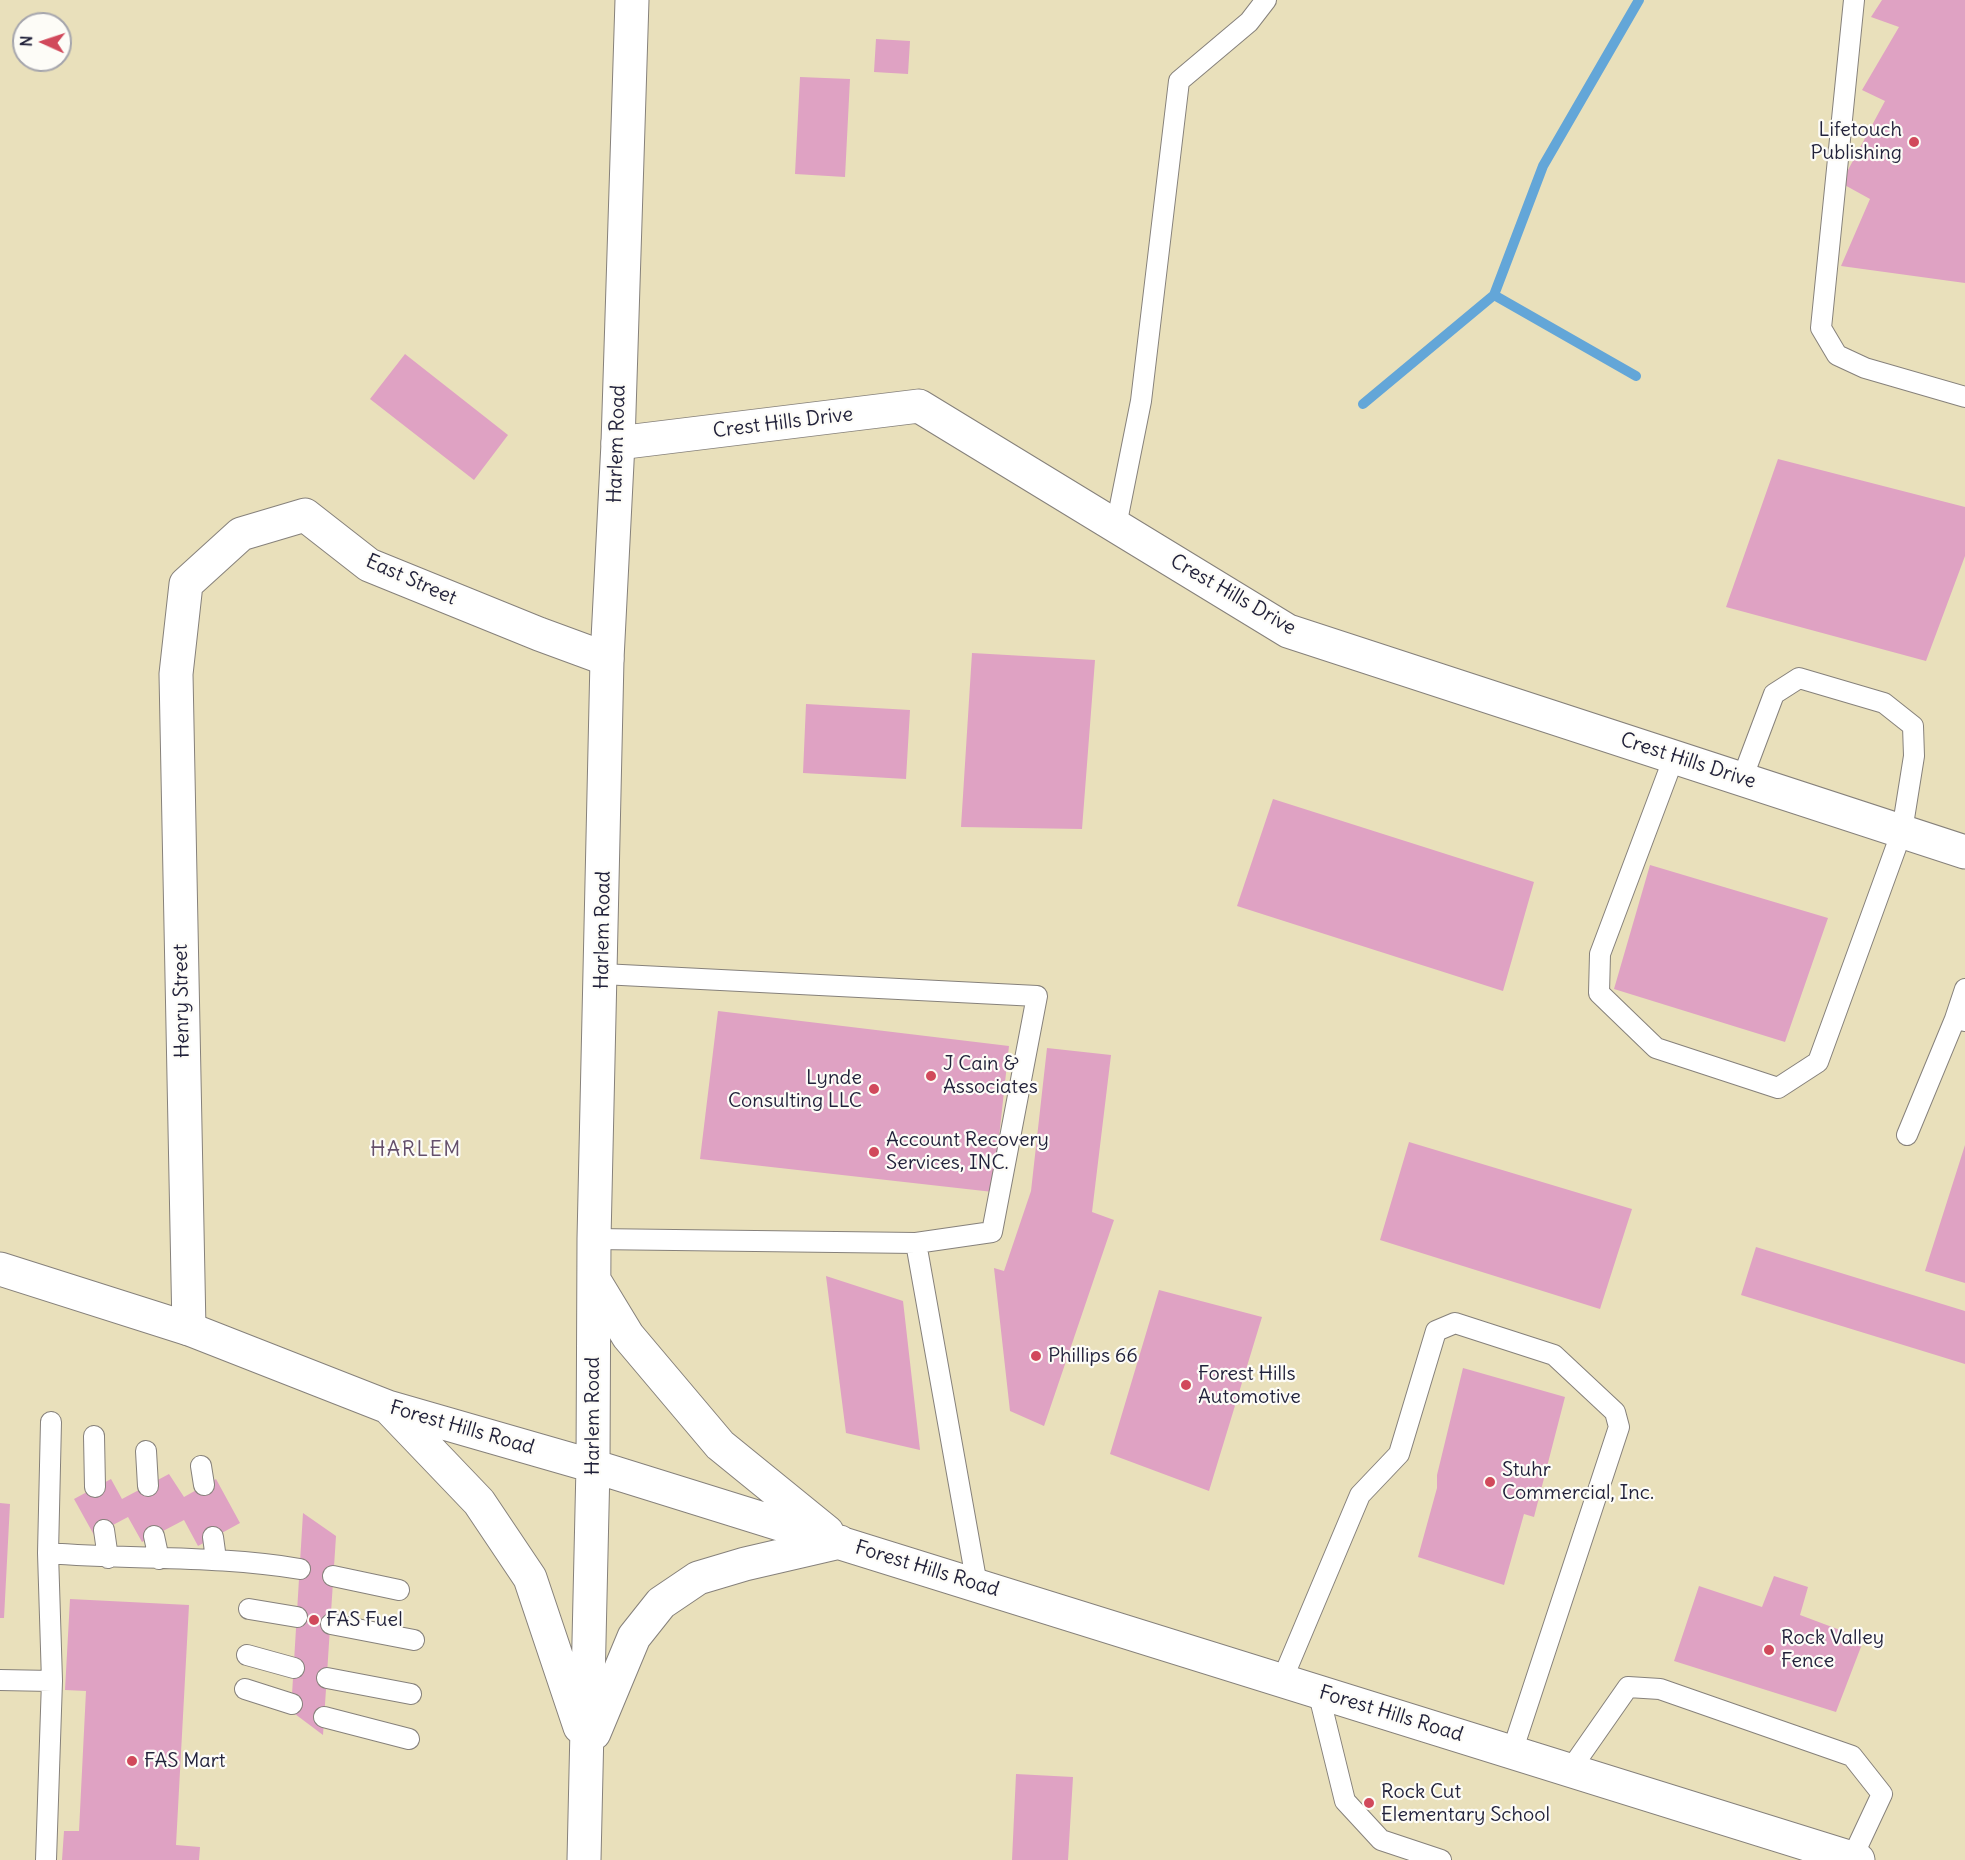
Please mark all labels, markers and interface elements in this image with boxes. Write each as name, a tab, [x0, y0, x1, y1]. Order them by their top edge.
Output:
north arrow	[12, 12, 72, 72]
text: N	[16, 35, 36, 47]
place label: Lifetouch Publishing	[1810, 118, 1902, 165]
marker: Lifetouch Publishing	[1907, 135, 1921, 149]
street label: Harlem Road	[603, 384, 631, 504]
street label: Crest Hills Drive	[712, 403, 854, 443]
street label: East Street	[362, 549, 460, 611]
street label: Crest Hills Drive	[1166, 549, 1300, 641]
street label: Crest Hills Drive	[1617, 728, 1759, 794]
street label: Harlem Road	[590, 871, 616, 989]
street label: Henry Street	[169, 944, 195, 1058]
place label: J Cain & Associates	[943, 1052, 1038, 1099]
place label: Lynde Consulting LLC	[728, 1066, 862, 1113]
marker: J Cain & Associates	[924, 1069, 938, 1083]
marker: Lynde Consulting LLC	[867, 1082, 881, 1096]
place label: Account Recovery Services, INC.	[886, 1128, 1049, 1175]
district label: HARLEM	[370, 1137, 462, 1163]
marker: Account Recovery Services, INC.	[867, 1145, 881, 1159]
place label: Phillips 66	[1048, 1344, 1138, 1368]
marker: Phillips 66	[1029, 1349, 1043, 1363]
street label: Harlem Road	[581, 1357, 605, 1475]
place label: Forest Hills Automotive	[1198, 1362, 1301, 1409]
marker: Forest Hills Automotive	[1179, 1378, 1193, 1392]
street label: Forest Hills Road	[387, 1396, 537, 1460]
place label: Stuhr Commercial, Inc.	[1502, 1458, 1654, 1505]
marker: Stuhr Commercial, Inc.	[1483, 1475, 1497, 1489]
street label: Forest Hills Road	[852, 1536, 1002, 1602]
place label: FAS Fuel	[326, 1608, 403, 1632]
marker: FAS Fuel	[307, 1613, 321, 1627]
place label: Rock Valley Fence	[1781, 1626, 1884, 1673]
marker: Rock Valley Fence	[1762, 1643, 1776, 1657]
street label: Forest Hills Road	[1316, 1681, 1466, 1747]
place label: FAS Mart	[144, 1749, 226, 1773]
marker: FAS Mart	[125, 1754, 139, 1768]
place label: Rock Cut Elementary School	[1381, 1780, 1550, 1827]
marker: Rock Cut Elementary School	[1362, 1796, 1376, 1810]

